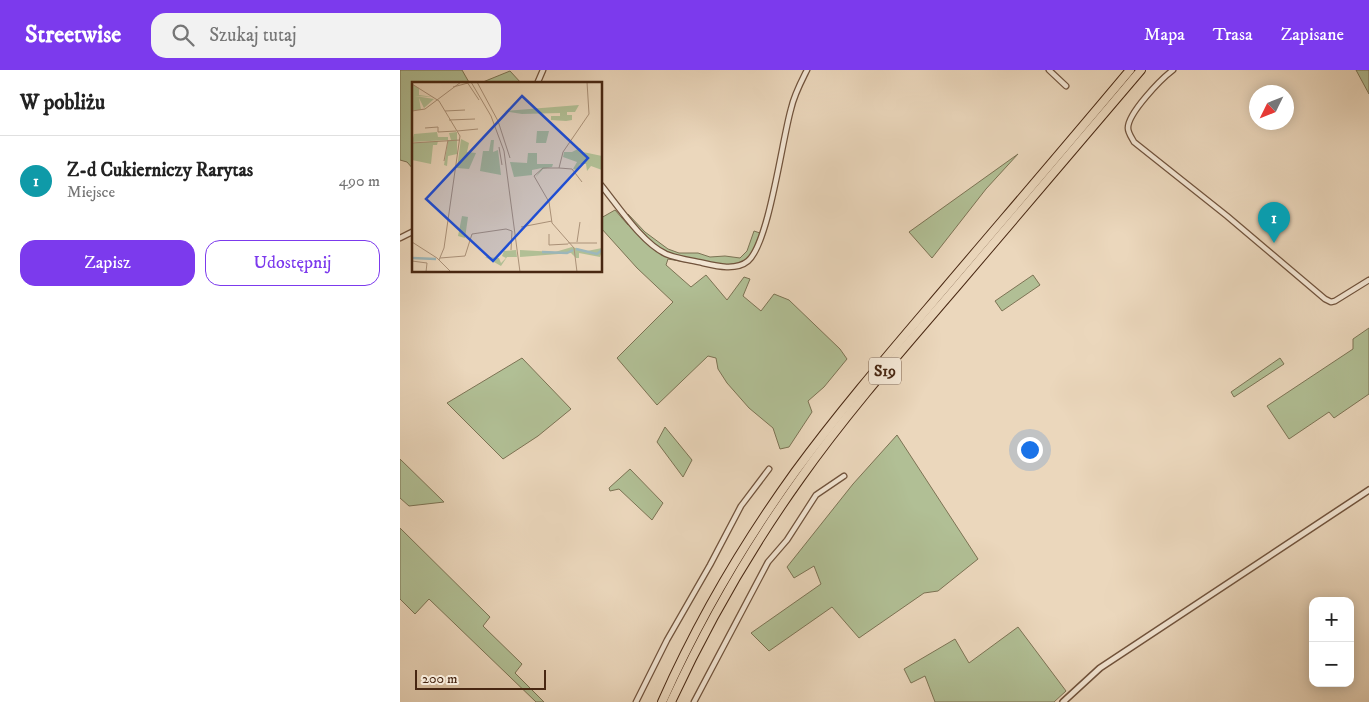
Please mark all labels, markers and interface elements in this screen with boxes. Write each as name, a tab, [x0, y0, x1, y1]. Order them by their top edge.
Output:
search box	[151, 13, 501, 58]
text: Streetwise	[25, 20, 121, 50]
icon: search	[169, 21, 197, 49]
text: Szukaj tutaj	[209, 24, 297, 47]
text: Mapa	[1144, 24, 1185, 46]
text: Trasa	[1213, 24, 1253, 46]
text: Zapisane	[1281, 24, 1344, 46]
inset map	[412, 82, 602, 272]
north arrow	[1249, 85, 1294, 130]
text: W pobliżu	[20, 90, 105, 116]
text: Z-d Cukierniczy Rarytas	[67, 159, 253, 182]
text: 1	[33, 171, 39, 191]
text: 490 m	[339, 171, 380, 191]
text: Miejsce	[67, 182, 115, 202]
pin: 1	[1258, 202, 1290, 243]
button: Zapisz	[20, 240, 195, 286]
button: Udostępnij	[205, 240, 380, 286]
road number: S19	[869, 358, 901, 384]
your location	[1017, 437, 1043, 463]
map controls	[1309, 597, 1354, 687]
button: +	[1309, 597, 1354, 642]
button: −	[1309, 642, 1354, 687]
scale bar	[415, 667, 546, 690]
text: 200 m	[422, 670, 457, 688]

